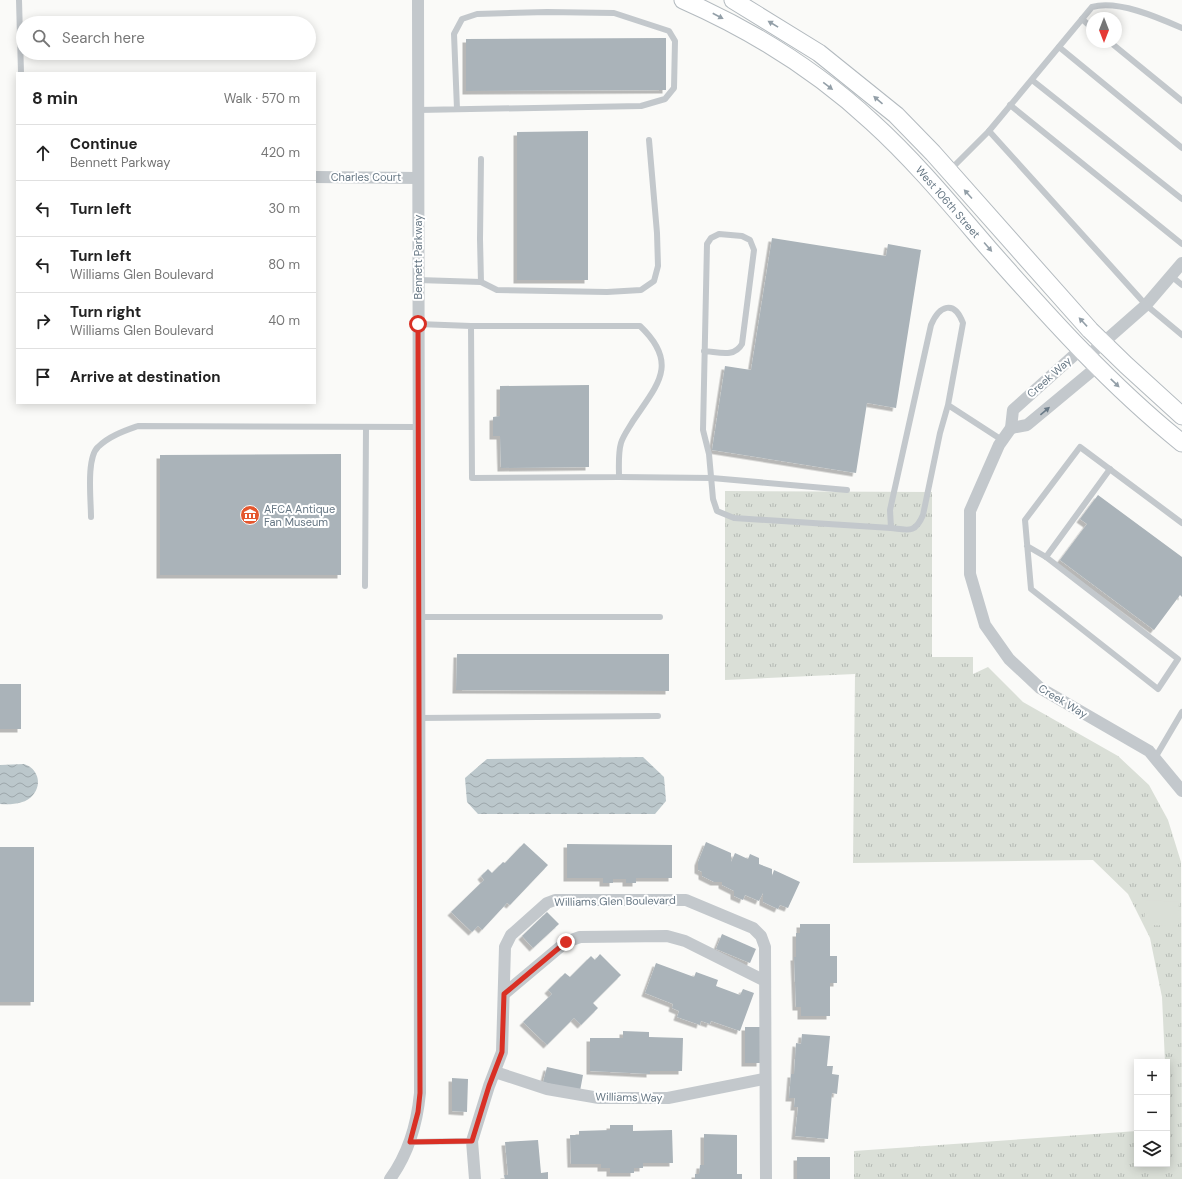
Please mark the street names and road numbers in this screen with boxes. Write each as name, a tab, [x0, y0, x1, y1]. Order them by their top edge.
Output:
street label: West 106th Street	[913, 163, 983, 241]
street label: Charles Court	[331, 170, 401, 184]
street label: Bennett Parkway	[411, 215, 425, 299]
street label: Creek Way	[1024, 353, 1074, 401]
street label: Creek Way	[1036, 681, 1090, 721]
street label: Williams Glen Boulevard	[554, 893, 676, 909]
street label: Williams Way	[595, 1089, 663, 1105]

